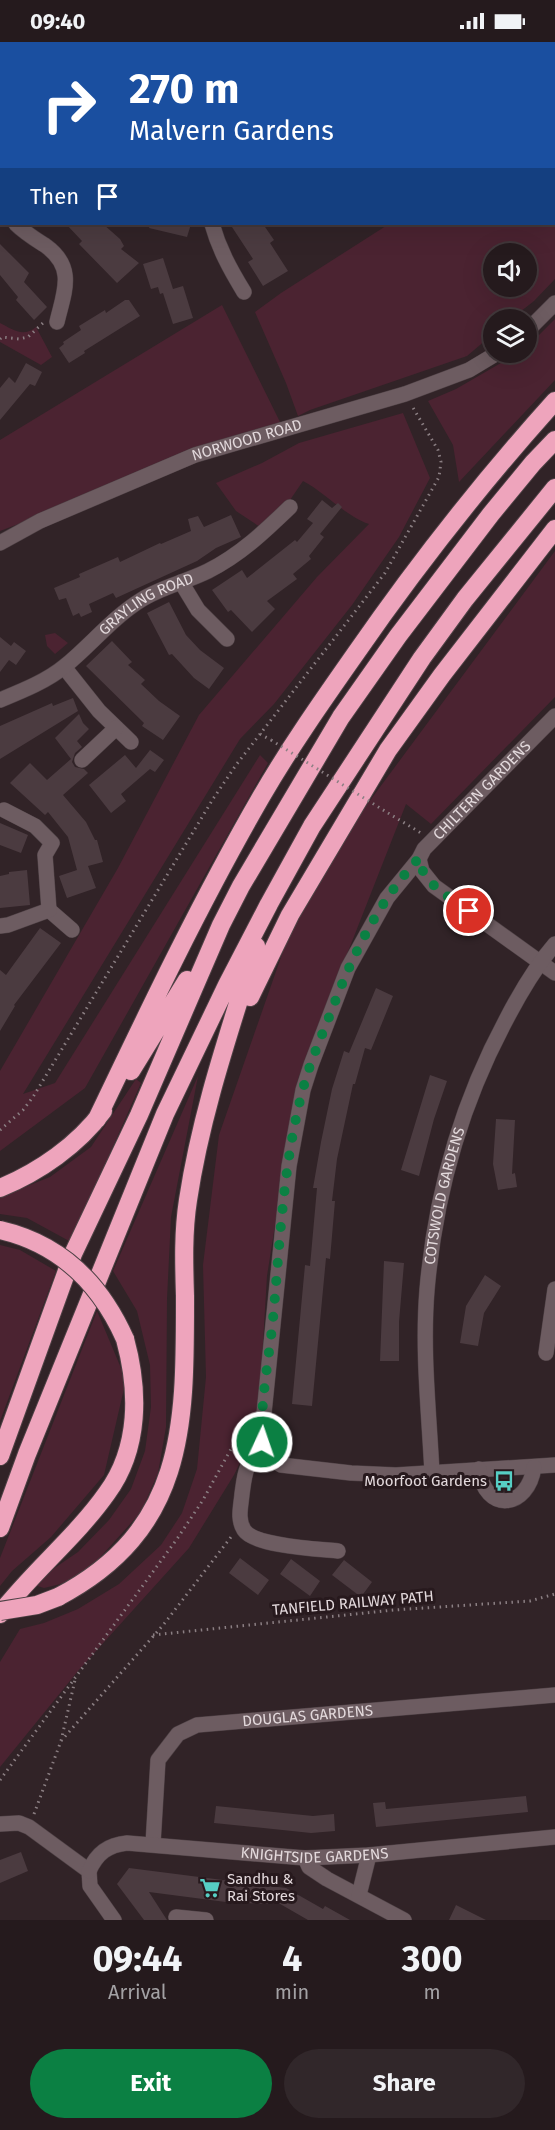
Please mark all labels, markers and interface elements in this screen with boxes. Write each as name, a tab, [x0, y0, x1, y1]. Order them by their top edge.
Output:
text: 09:40	[30, 8, 85, 35]
text: 270 m	[129, 64, 240, 114]
icon: right	[30, 66, 108, 144]
text: Malvern Gardens	[129, 115, 334, 147]
icon: arrive	[91, 180, 124, 213]
text: Then	[30, 183, 79, 210]
map controls	[483, 243, 537, 363]
button: sound	[483, 243, 537, 297]
button: layers	[483, 309, 537, 363]
street label: NORWOOD ROAD	[189, 415, 304, 465]
street label: GRAYLING ROAD	[95, 569, 196, 639]
street label: CHILTERN GARDENS	[429, 737, 535, 843]
pin	[443, 885, 494, 936]
icon: arrive	[452, 894, 485, 927]
street label: COTSWOLD GARDENS	[421, 1125, 469, 1266]
position arrow	[230, 1410, 294, 1474]
bus stop icon: Moorfoot Gardens	[492, 1469, 516, 1493]
place label: Moorfoot Gardens	[364, 1472, 487, 1490]
street label: TANFIELD RAILWAY PATH	[272, 1587, 434, 1619]
street label: DOUGLAS GARDENS	[242, 1701, 374, 1730]
street label: KNIGHTSIDE GARDENS	[240, 1844, 389, 1867]
place label: Sandhu & Rai Stores	[227, 1870, 295, 1905]
supermarket icon: Sandhu & Rai Stores	[198, 1876, 222, 1900]
text: 09:44	[92, 1937, 182, 1981]
text: 4	[282, 1937, 302, 1981]
text: 300	[402, 1937, 463, 1981]
text: Arrival	[108, 1980, 167, 2004]
text: min	[275, 1980, 309, 2004]
text: m	[424, 1980, 441, 2004]
button: Exit	[30, 2049, 272, 2118]
button: Share	[284, 2049, 525, 2118]

